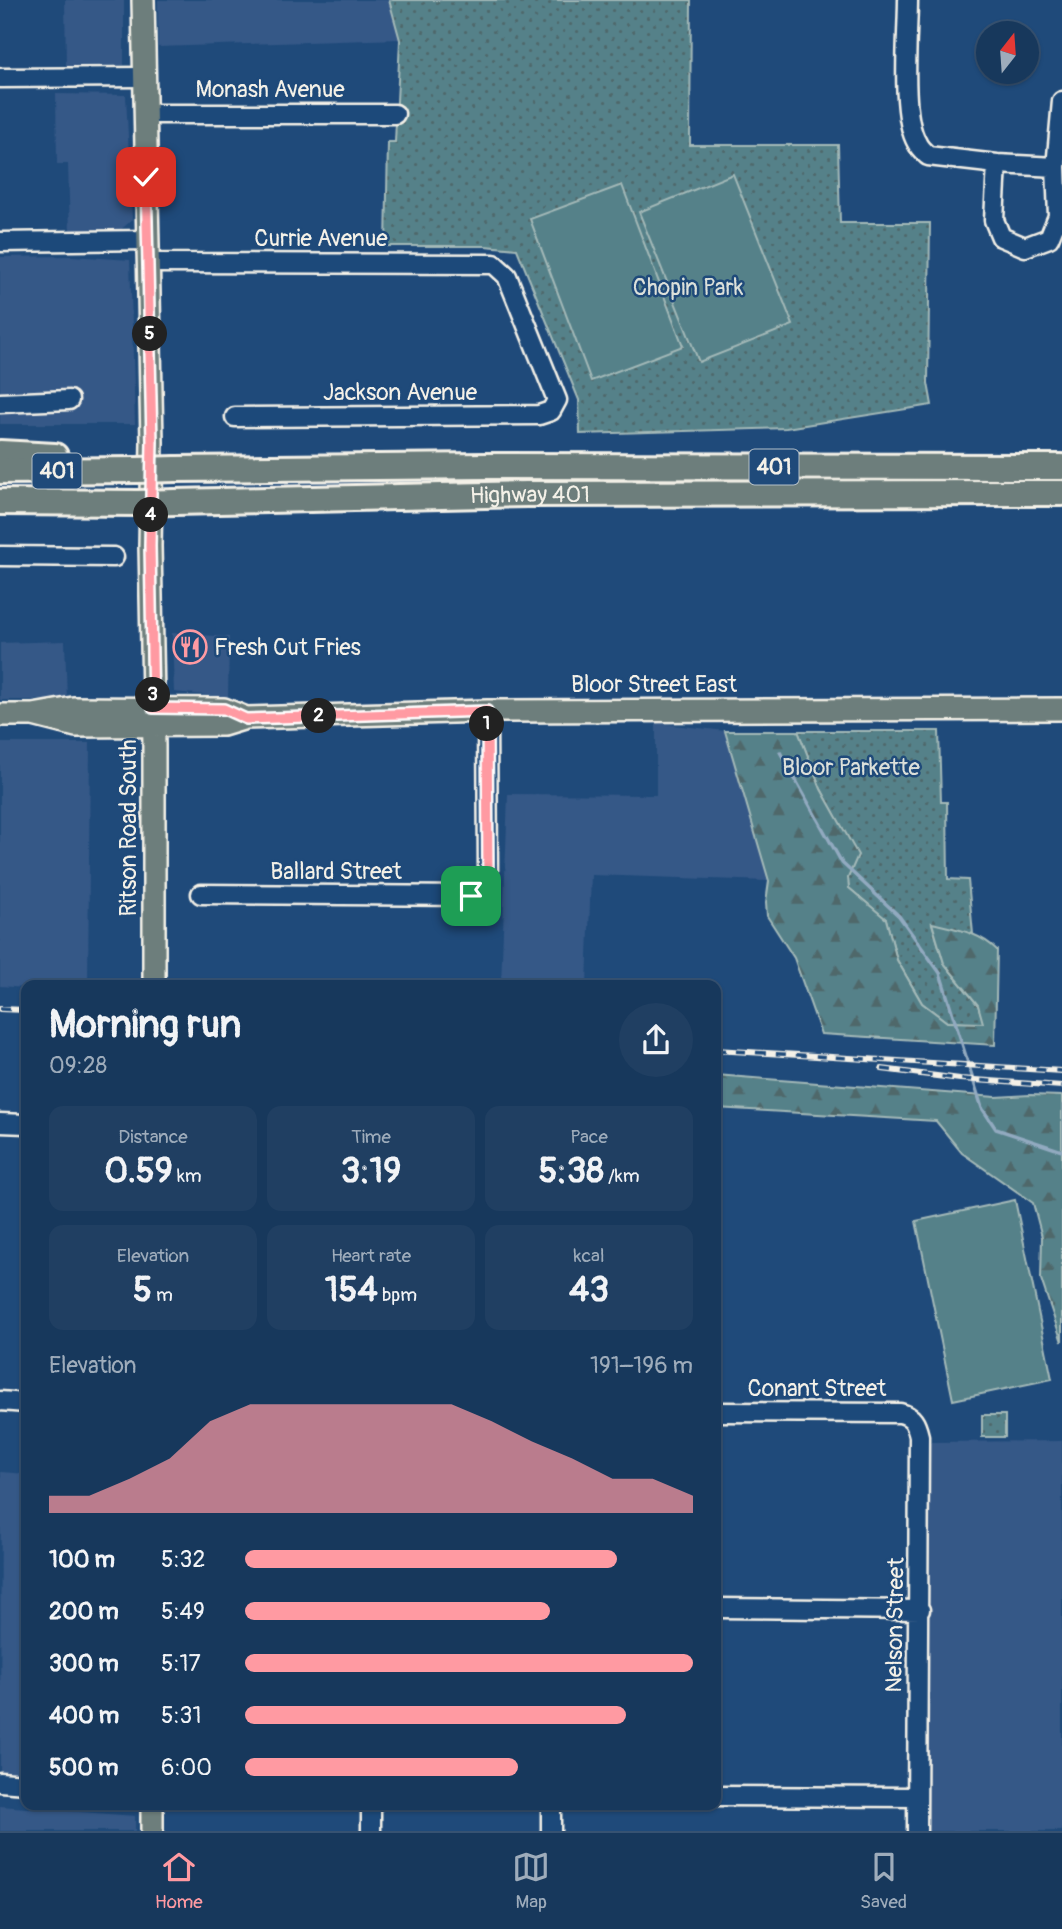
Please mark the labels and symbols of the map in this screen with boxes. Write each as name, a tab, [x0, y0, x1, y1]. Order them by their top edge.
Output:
north arrow	[976, 21, 1040, 84]
street label: Monash Avenue	[195, 75, 345, 104]
pin	[116, 147, 176, 207]
street label: Currie Avenue	[254, 224, 388, 253]
park label: Chopin Park	[633, 273, 744, 302]
pin: 5	[132, 316, 168, 352]
street label: Jackson Avenue	[323, 378, 478, 407]
road number: 401	[750, 449, 798, 484]
road number: 401	[32, 454, 82, 489]
street label: Highway 401	[469, 479, 590, 510]
pin: 4	[134, 498, 168, 532]
restaurant icon: Fresh Cut Fries	[171, 628, 209, 666]
place label: Fresh Cut Fries	[214, 633, 361, 662]
street label: Bloor Street East	[571, 670, 738, 699]
pin: 3	[136, 678, 170, 712]
pin: 2	[302, 698, 336, 734]
pin: 1	[470, 706, 504, 742]
street label: Ritson Road South	[114, 739, 143, 917]
park label: Bloor Parkette	[782, 753, 921, 782]
street label: Ballard Street	[270, 857, 403, 886]
pin	[441, 866, 501, 926]
street label: Conant Street	[748, 1374, 887, 1403]
street label: Nelson Street	[879, 1556, 911, 1693]

